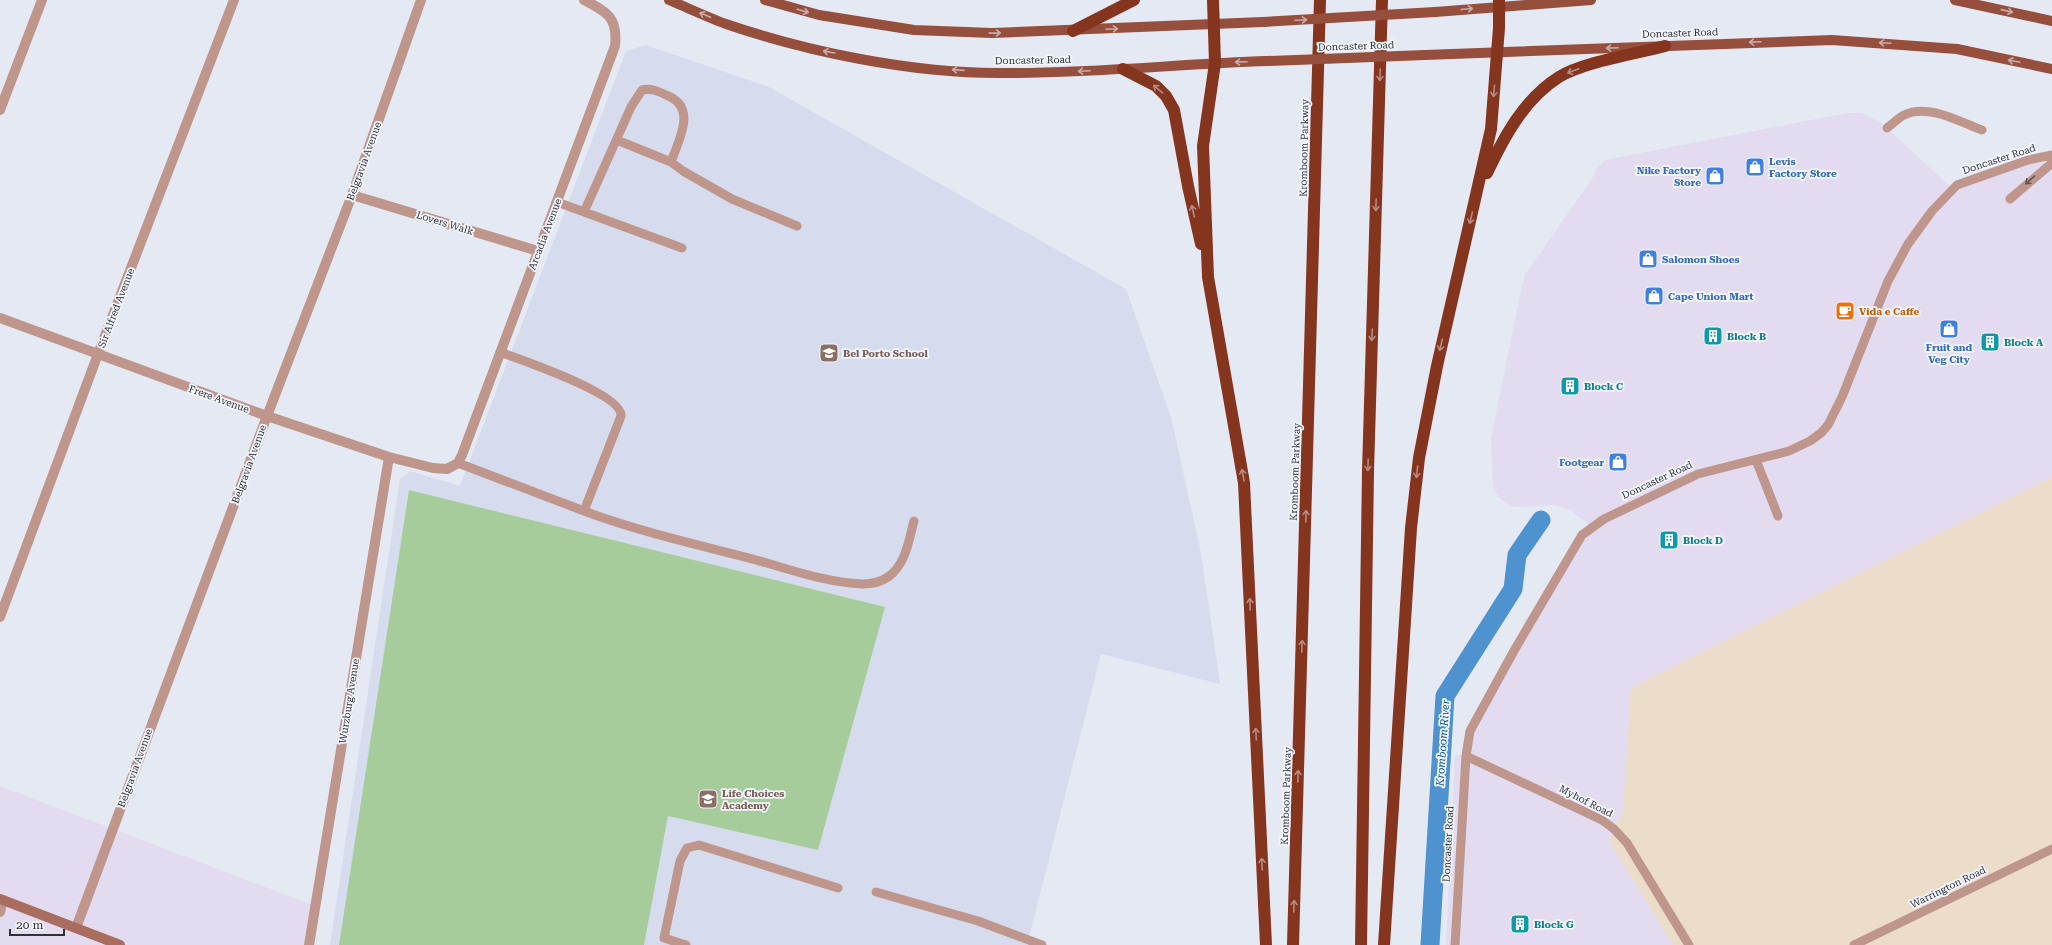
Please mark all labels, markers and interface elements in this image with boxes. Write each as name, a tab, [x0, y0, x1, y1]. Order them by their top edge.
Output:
one-way arrow	[1460, 6, 1473, 13]
one-way arrow	[2000, 7, 2013, 15]
one-way arrow	[796, 8, 809, 15]
one-way arrow	[699, 11, 711, 18]
one-way arrow	[1294, 16, 1307, 23]
one-way arrow	[1105, 26, 1118, 33]
street label: Doncaster Road	[1642, 26, 1719, 40]
one-way arrow	[988, 29, 1001, 37]
one-way arrow	[1749, 38, 1762, 46]
street label: Doncaster Road	[1318, 39, 1395, 53]
one-way arrow	[1879, 40, 1892, 47]
one-way arrow	[1606, 44, 1619, 52]
one-way arrow	[823, 48, 836, 56]
street label: Doncaster Road	[995, 54, 1072, 66]
one-way arrow	[2008, 56, 2021, 64]
one-way arrow	[1235, 58, 1248, 66]
one-way arrow	[952, 67, 965, 74]
one-way arrow	[1568, 67, 1580, 75]
one-way arrow	[1078, 68, 1091, 75]
one-way arrow	[1376, 68, 1384, 81]
one-way arrow	[1491, 84, 1498, 97]
one-way arrow	[1153, 85, 1164, 93]
street label: Kromboom Parkway	[1298, 99, 1310, 197]
street label: Belgravia Avenue	[345, 120, 384, 202]
street label: Doncaster Road	[1961, 142, 2038, 176]
shop icon: Levis Factory Store	[1744, 156, 1766, 178]
place label: Levis Factory Store	[1769, 156, 1837, 179]
place label: Nike Factory Store	[1637, 165, 1701, 188]
shop icon: Nike Factory Store	[1704, 165, 1726, 187]
one-way arrow	[2025, 175, 2035, 184]
street label: Arcadia Avenue	[526, 196, 564, 271]
one-way arrow	[1372, 198, 1380, 211]
one-way arrow	[1189, 205, 1197, 218]
street label: Lovers Walk	[415, 209, 476, 237]
one-way arrow	[1467, 211, 1474, 224]
shop icon: Salomon Shoes	[1637, 248, 1659, 270]
place label: Salomon Shoes	[1662, 254, 1740, 265]
street label: Sir Alfred Avenue	[96, 266, 136, 349]
shop icon: Cape Union Mart	[1643, 285, 1665, 307]
place label: Cape Union Mart	[1668, 291, 1754, 302]
cafe icon: Vida e Caffe	[1834, 300, 1856, 322]
place label: Vida e Caffe	[1859, 306, 1920, 317]
shop icon: Fruit and Veg City	[1938, 318, 1960, 340]
building icon: Block B	[1702, 325, 1724, 347]
one-way arrow	[1368, 328, 1376, 341]
place label: Block B	[1727, 331, 1766, 342]
building icon: Block A	[1979, 331, 2001, 353]
place label: Block A	[2004, 337, 2044, 348]
one-way arrow	[1437, 338, 1445, 351]
school or university icon: Bel Porto School	[818, 342, 840, 364]
place label: Fruit and Veg City	[1926, 342, 1973, 365]
place label: Bel Porto School	[843, 348, 928, 359]
building icon: Block C	[1559, 375, 1581, 397]
place label: Block C	[1584, 381, 1623, 392]
street label: Frere Avenue	[187, 383, 251, 415]
street label: Belgravia Avenue	[230, 423, 269, 505]
street label: Kromboom Parkway	[1288, 423, 1302, 521]
shop icon: Footgear	[1607, 451, 1629, 473]
place label: Footgear	[1559, 457, 1604, 468]
one-way arrow	[1364, 458, 1372, 471]
street label: Doncaster Road	[1620, 459, 1695, 501]
one-way arrow	[1413, 465, 1421, 478]
one-way arrow	[1238, 469, 1246, 482]
one-way arrow	[1303, 510, 1310, 523]
building icon: Block D	[1658, 529, 1680, 551]
place label: Block D	[1683, 535, 1723, 546]
one-way arrow	[1247, 598, 1254, 611]
one-way arrow	[1298, 640, 1306, 653]
street label: Wurzburg Avenue	[337, 657, 361, 744]
water label: Kromboom River	[1433, 699, 1453, 788]
street label: Belgravia Avenue	[116, 727, 155, 809]
one-way arrow	[1252, 728, 1259, 741]
street label: Kromboom Parkway	[1279, 747, 1293, 845]
one-way arrow	[1294, 770, 1302, 783]
street label: Myhof Road	[1557, 783, 1615, 820]
school or university icon: Life Choices Academy	[697, 788, 719, 810]
place label: Life Choices Academy	[722, 788, 785, 811]
street label: Doncaster Road	[1441, 805, 1456, 882]
one-way arrow	[1258, 858, 1265, 871]
street label: Warrington Road	[1909, 864, 1988, 910]
one-way arrow	[1290, 900, 1298, 913]
scale bar	[10, 911, 64, 937]
building icon: Block G	[1509, 913, 1531, 935]
text: 20 m	[16, 918, 43, 932]
place label: Block G	[1534, 919, 1574, 930]

